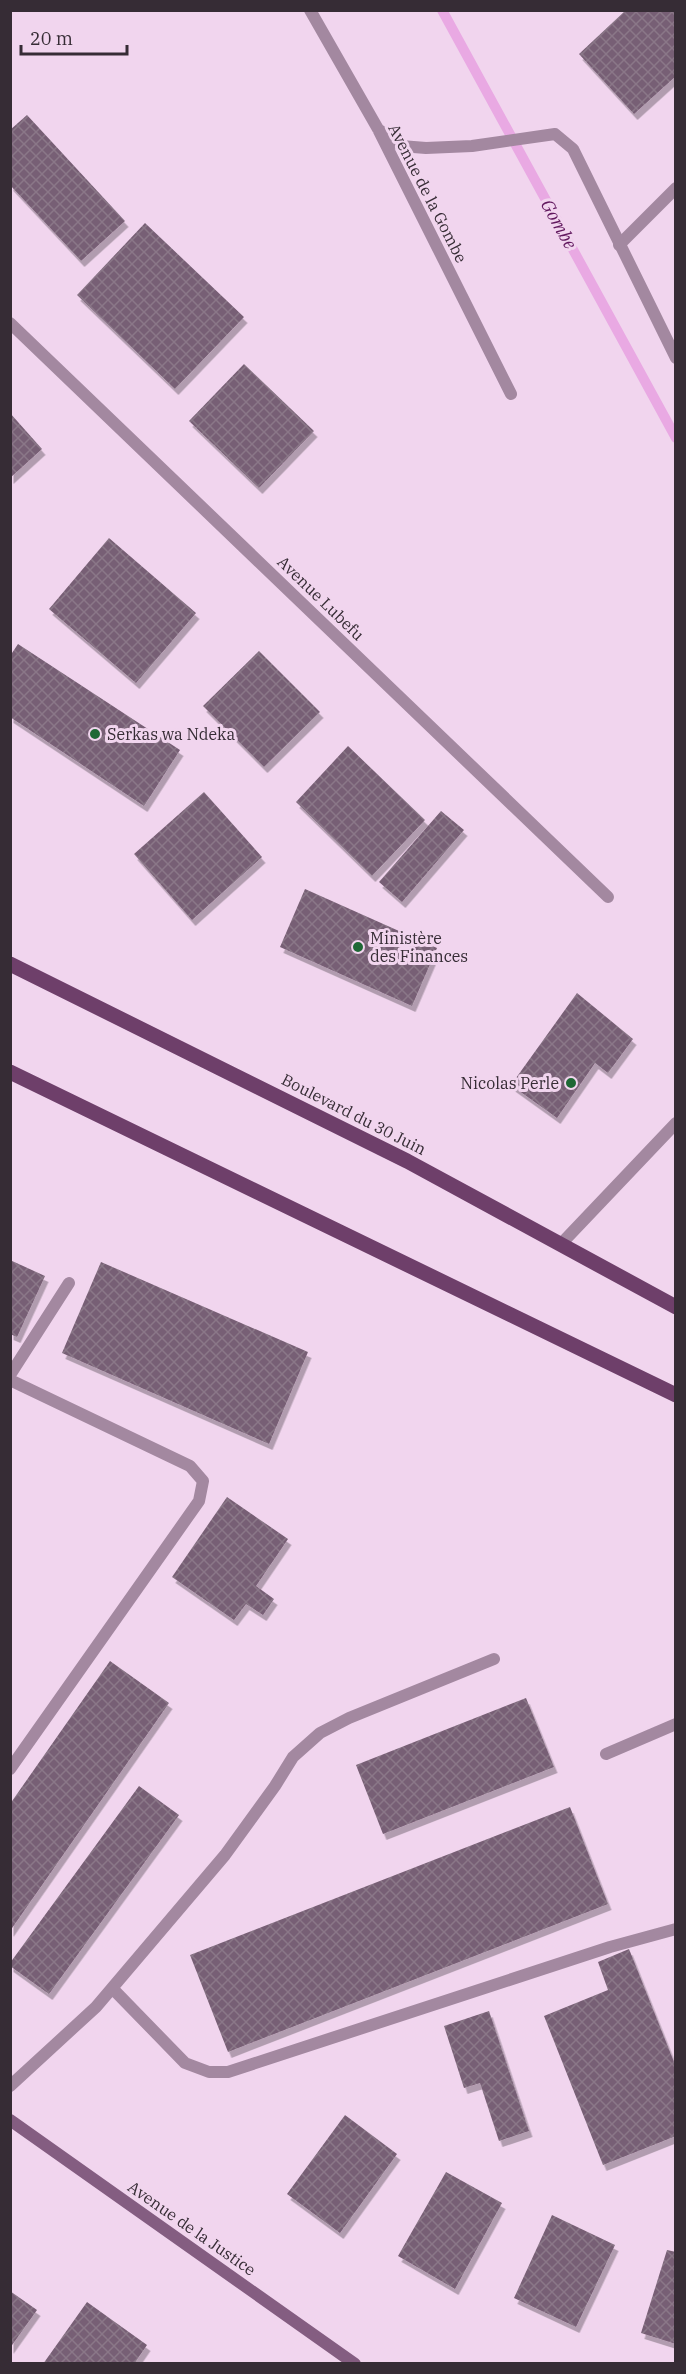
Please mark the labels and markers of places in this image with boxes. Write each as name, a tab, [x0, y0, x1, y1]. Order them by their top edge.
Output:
place label: Serkas wa Ndeka	[107, 724, 235, 744]
marker: Serkas wa Ndeka	[88, 727, 102, 741]
place label: Ministère des Finances	[370, 928, 468, 966]
marker: Ministère des Finances	[351, 940, 365, 954]
place label: Nicolas Perle	[461, 1073, 559, 1093]
marker: Nicolas Perle	[564, 1076, 578, 1090]

